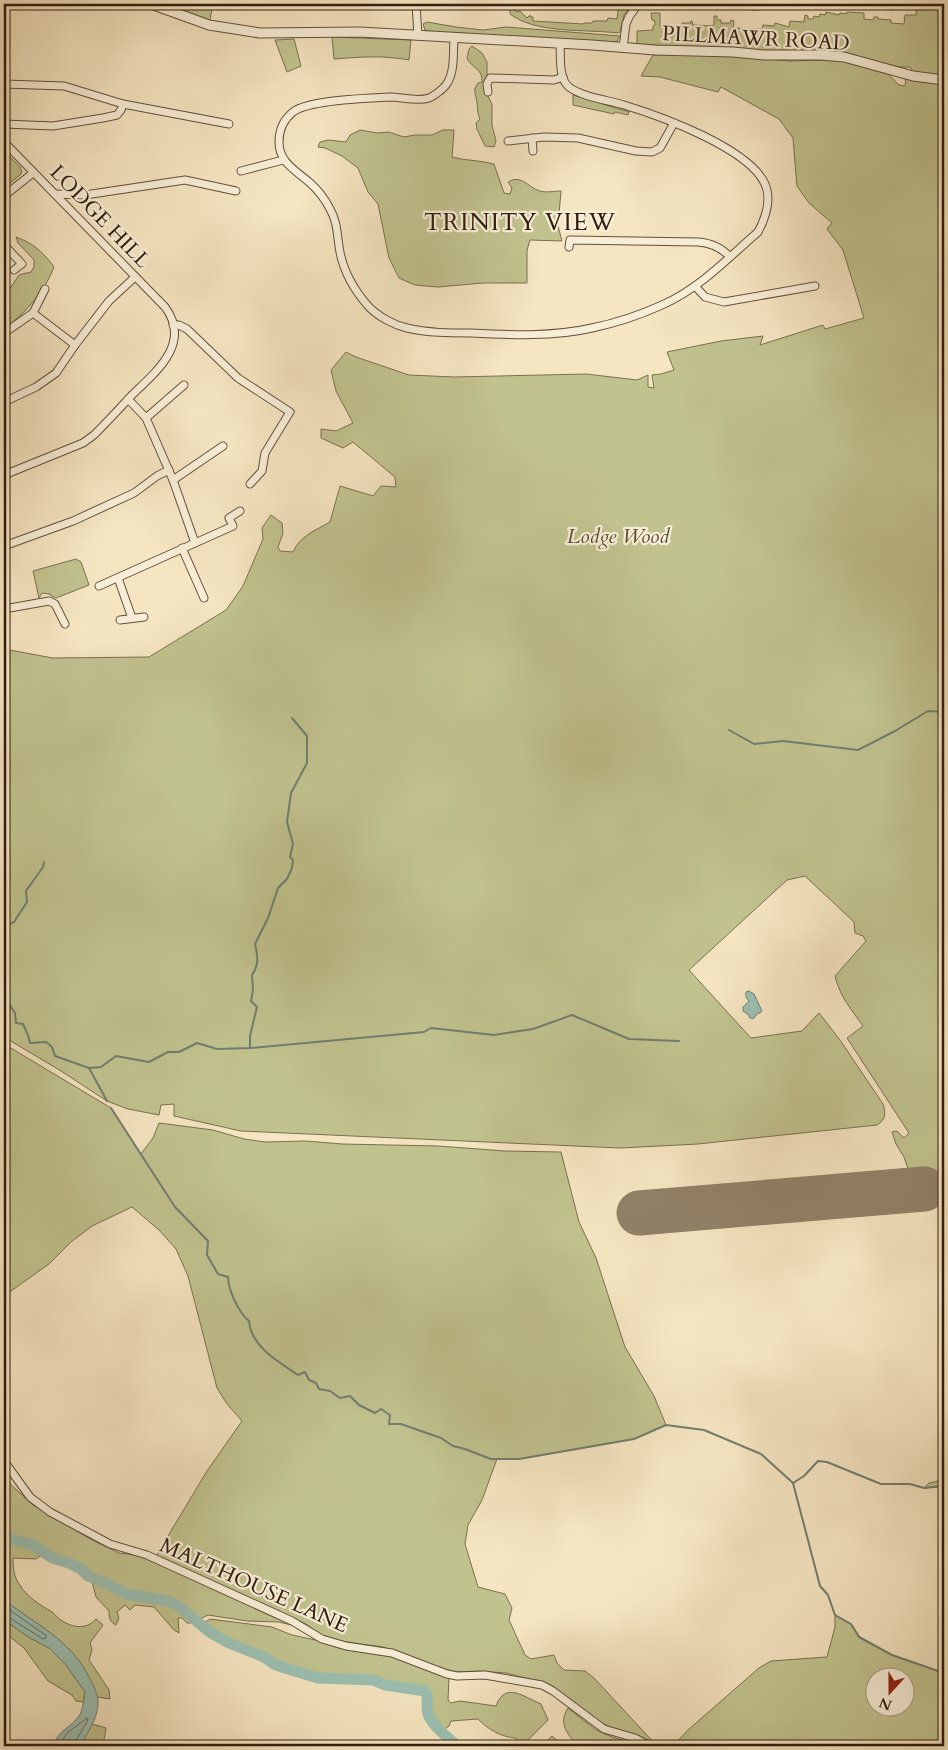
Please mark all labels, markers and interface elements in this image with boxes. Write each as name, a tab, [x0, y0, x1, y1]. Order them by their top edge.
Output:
street label: PILLMAWR ROAD	[661, 19, 851, 58]
street label: LODGE HILL	[43, 158, 157, 275]
district label: TRINITY VIEW	[424, 206, 616, 239]
park label: Lodge Wood	[567, 522, 670, 551]
street label: MALTHOUSE LANE	[155, 1531, 353, 1640]
north arrow	[866, 1668, 916, 1718]
text: N	[876, 1693, 895, 1715]

